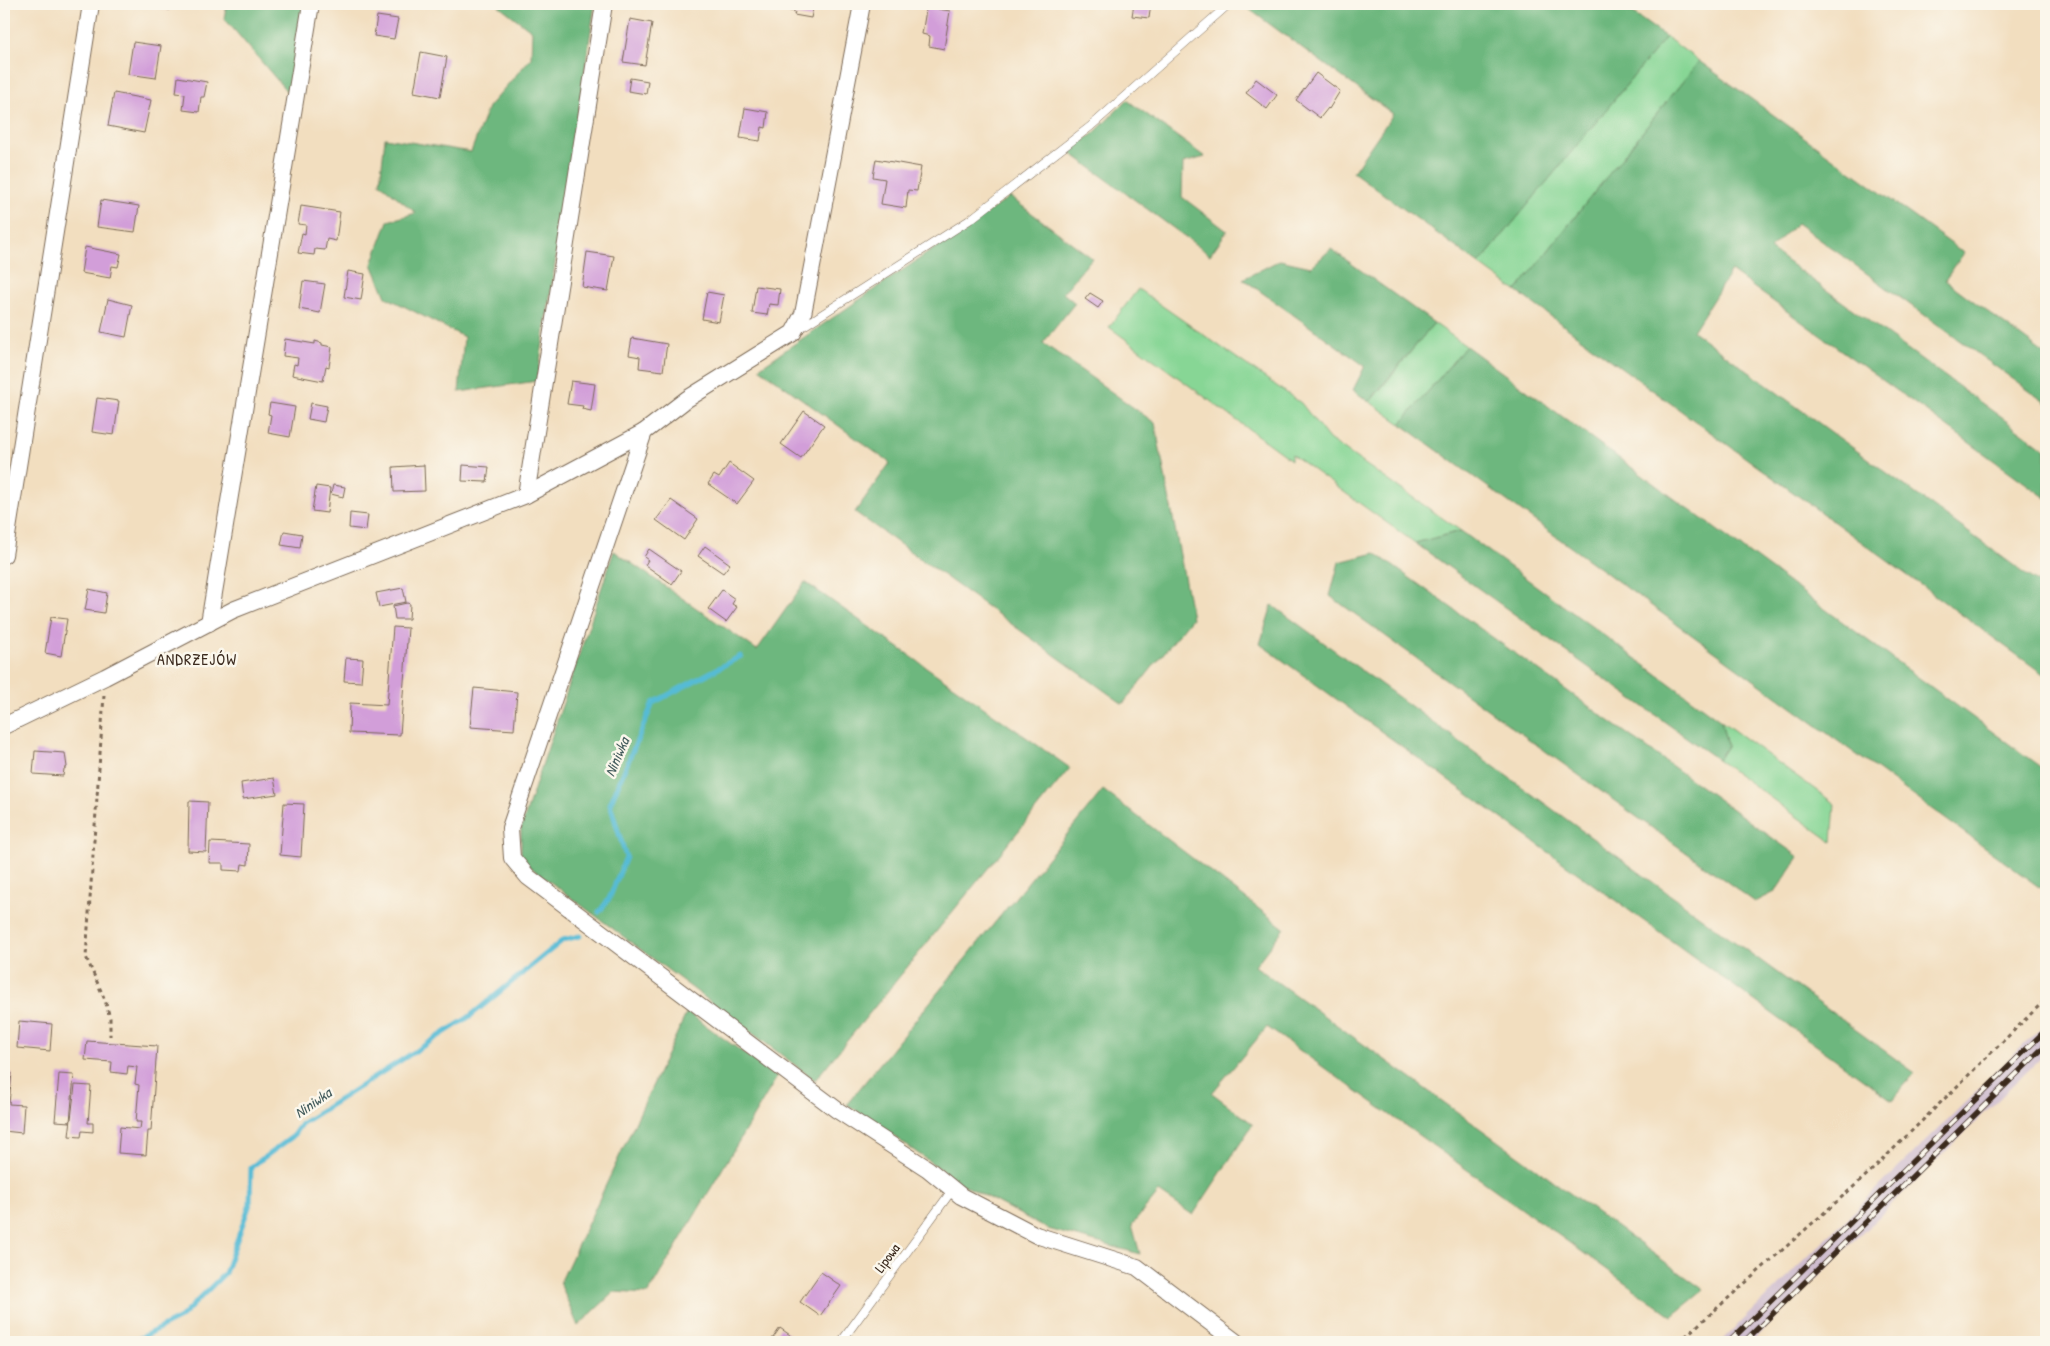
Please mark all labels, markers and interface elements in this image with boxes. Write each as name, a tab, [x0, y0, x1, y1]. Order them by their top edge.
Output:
district label: ANDRZEJÓW	[157, 648, 237, 670]
water label: Niniwka	[599, 732, 635, 780]
water label: Niniwka	[290, 1081, 337, 1123]
street label: Lipowa	[870, 1239, 905, 1277]

